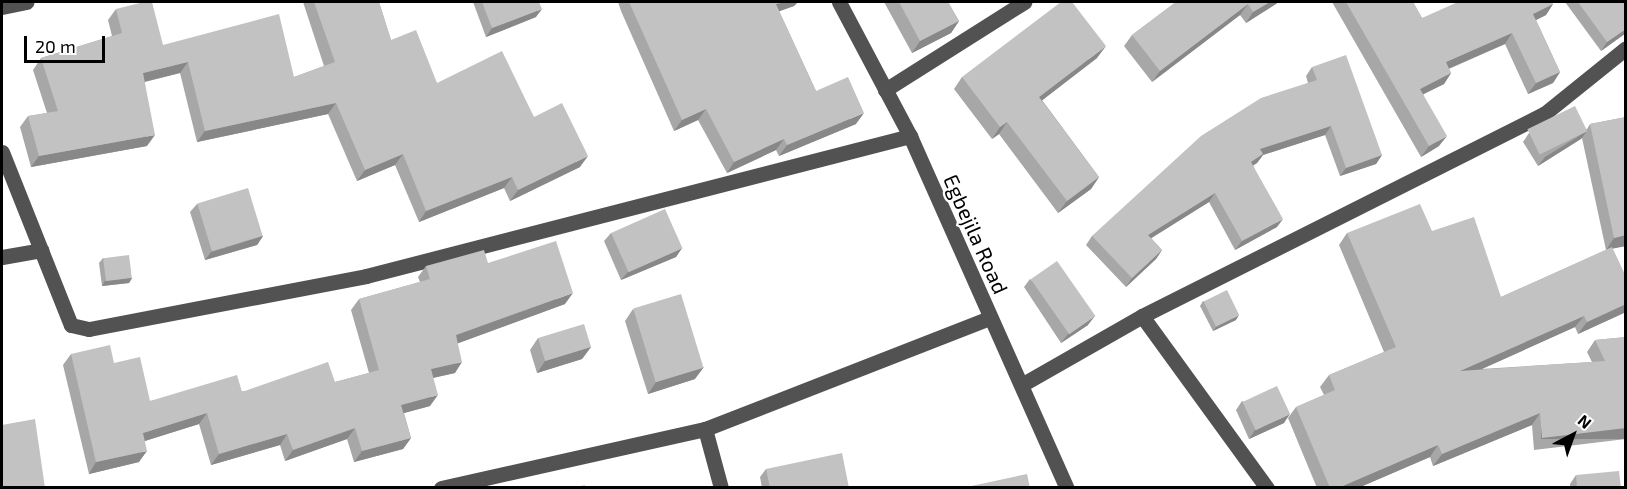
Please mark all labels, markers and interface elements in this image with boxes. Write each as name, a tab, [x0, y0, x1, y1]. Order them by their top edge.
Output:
scale bar	[27, 24, 108, 62]
text: 20 m	[35, 35, 76, 57]
street label: Egbejila Road	[938, 170, 1014, 298]
north arrow	[1543, 405, 1603, 465]
text: N	[1575, 410, 1596, 432]

